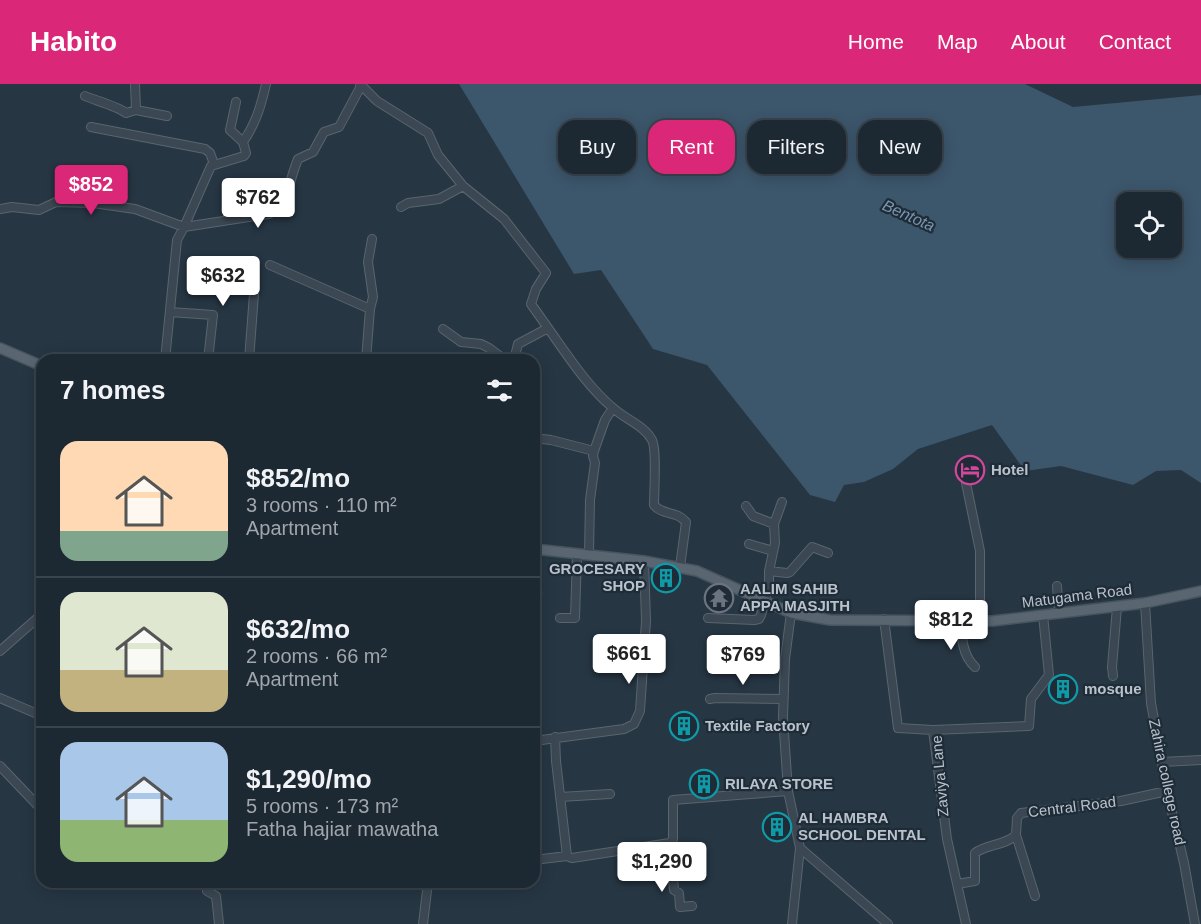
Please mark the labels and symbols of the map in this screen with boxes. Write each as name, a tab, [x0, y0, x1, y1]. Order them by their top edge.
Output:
pin: $852	[55, 165, 127, 216]
pin: $762	[222, 178, 294, 229]
water label: Bentota	[880, 196, 938, 234]
pin: $632	[187, 256, 259, 307]
hotel icon: Hotel	[954, 454, 986, 486]
place label: Hotel	[991, 461, 1029, 478]
place label: GROCESARY SHOP	[549, 560, 645, 594]
building icon: GROCESARY SHOP	[650, 562, 682, 594]
place label: AALIM SAHIB APPA MASJITH	[740, 580, 850, 614]
street label: Matugama Road	[1021, 580, 1133, 611]
temple icon: AALIM SAHIB APPA MASJITH	[703, 582, 735, 614]
pin: $812	[915, 600, 987, 651]
pin: $661	[593, 634, 665, 685]
pin: $769	[707, 635, 779, 686]
building icon: mosque	[1047, 673, 1079, 705]
place label: mosque	[1084, 680, 1142, 697]
building icon: Textile Factory	[668, 710, 700, 742]
place label: Textile Factory	[705, 717, 810, 734]
street label: Zahira college road	[1146, 717, 1189, 846]
street label: Zaviya Lane	[927, 735, 952, 817]
building icon: RILAYA STORE	[688, 768, 720, 800]
place label: RILAYA STORE	[725, 775, 833, 792]
street label: Central Road	[1027, 793, 1117, 820]
place label: AL HAMBRA SCHOOL DENTAL	[798, 809, 926, 843]
building icon: AL HAMBRA SCHOOL DENTAL	[761, 811, 793, 843]
pin: $1,290	[613, 842, 711, 893]

